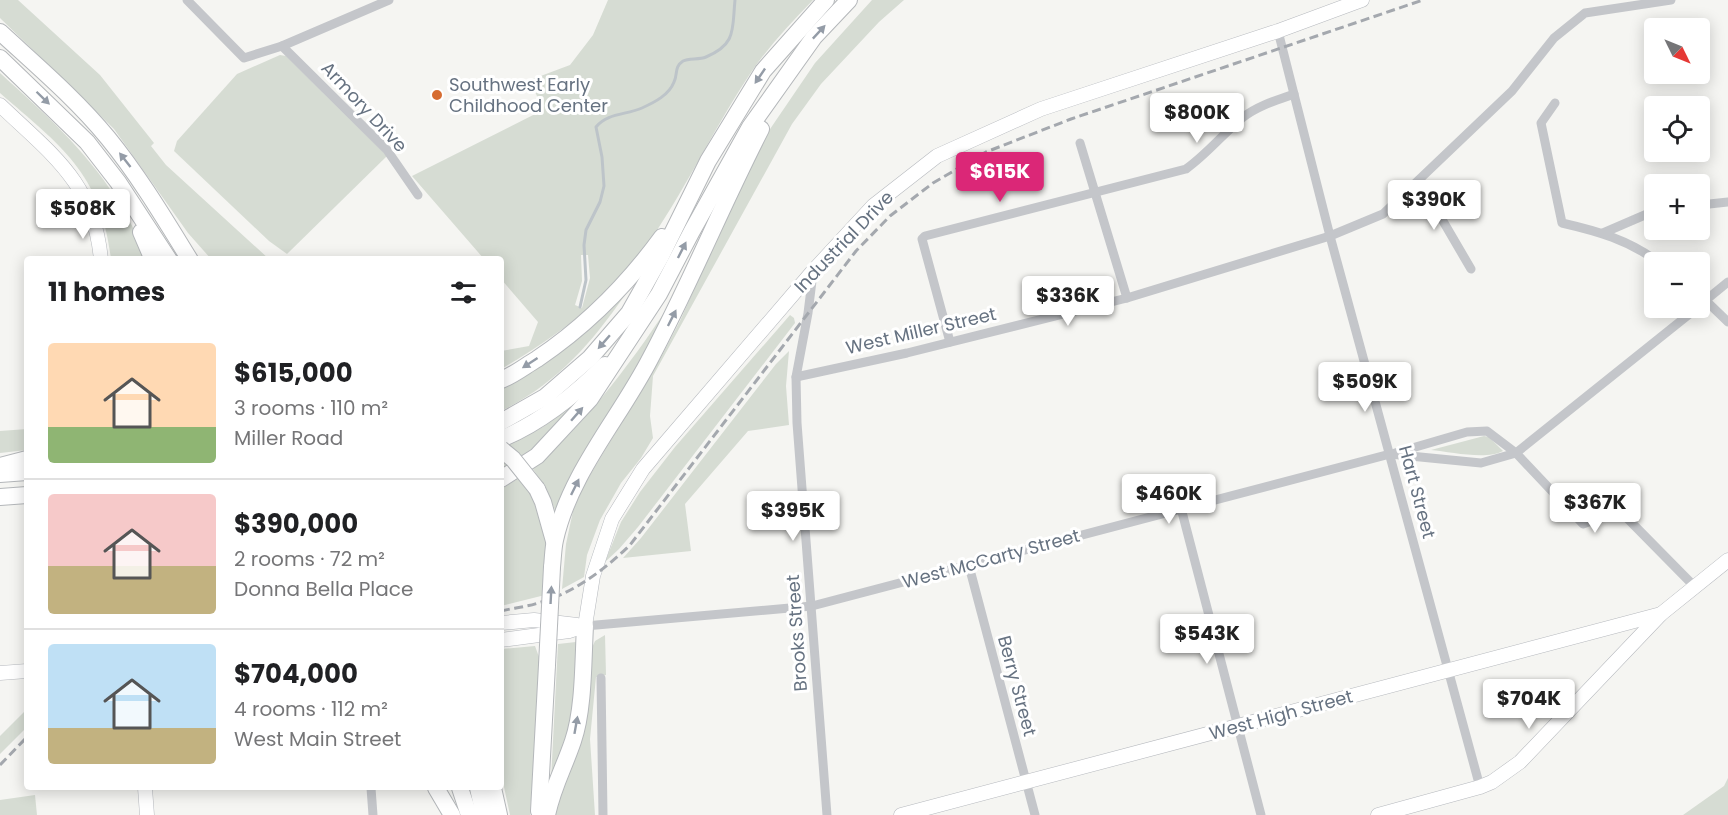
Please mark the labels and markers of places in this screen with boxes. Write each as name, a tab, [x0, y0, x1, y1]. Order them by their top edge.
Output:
place label: Southwest Early Childhood Center	[449, 72, 608, 118]
marker: Southwest Early Childhood Center	[430, 88, 444, 102]
pin: $800K	[1155, 93, 1239, 144]
pin: $615K	[958, 152, 1042, 203]
pin: $390K	[1392, 180, 1476, 231]
pin: $508K	[41, 189, 125, 240]
pin: $336K	[1026, 276, 1110, 327]
pin: $509K	[1323, 362, 1407, 413]
pin: $460K	[1127, 474, 1211, 525]
pin: $367K	[1553, 483, 1637, 534]
pin: $395K	[751, 491, 835, 542]
pin: $543K	[1165, 614, 1249, 665]
pin: $704K	[1487, 679, 1571, 730]

